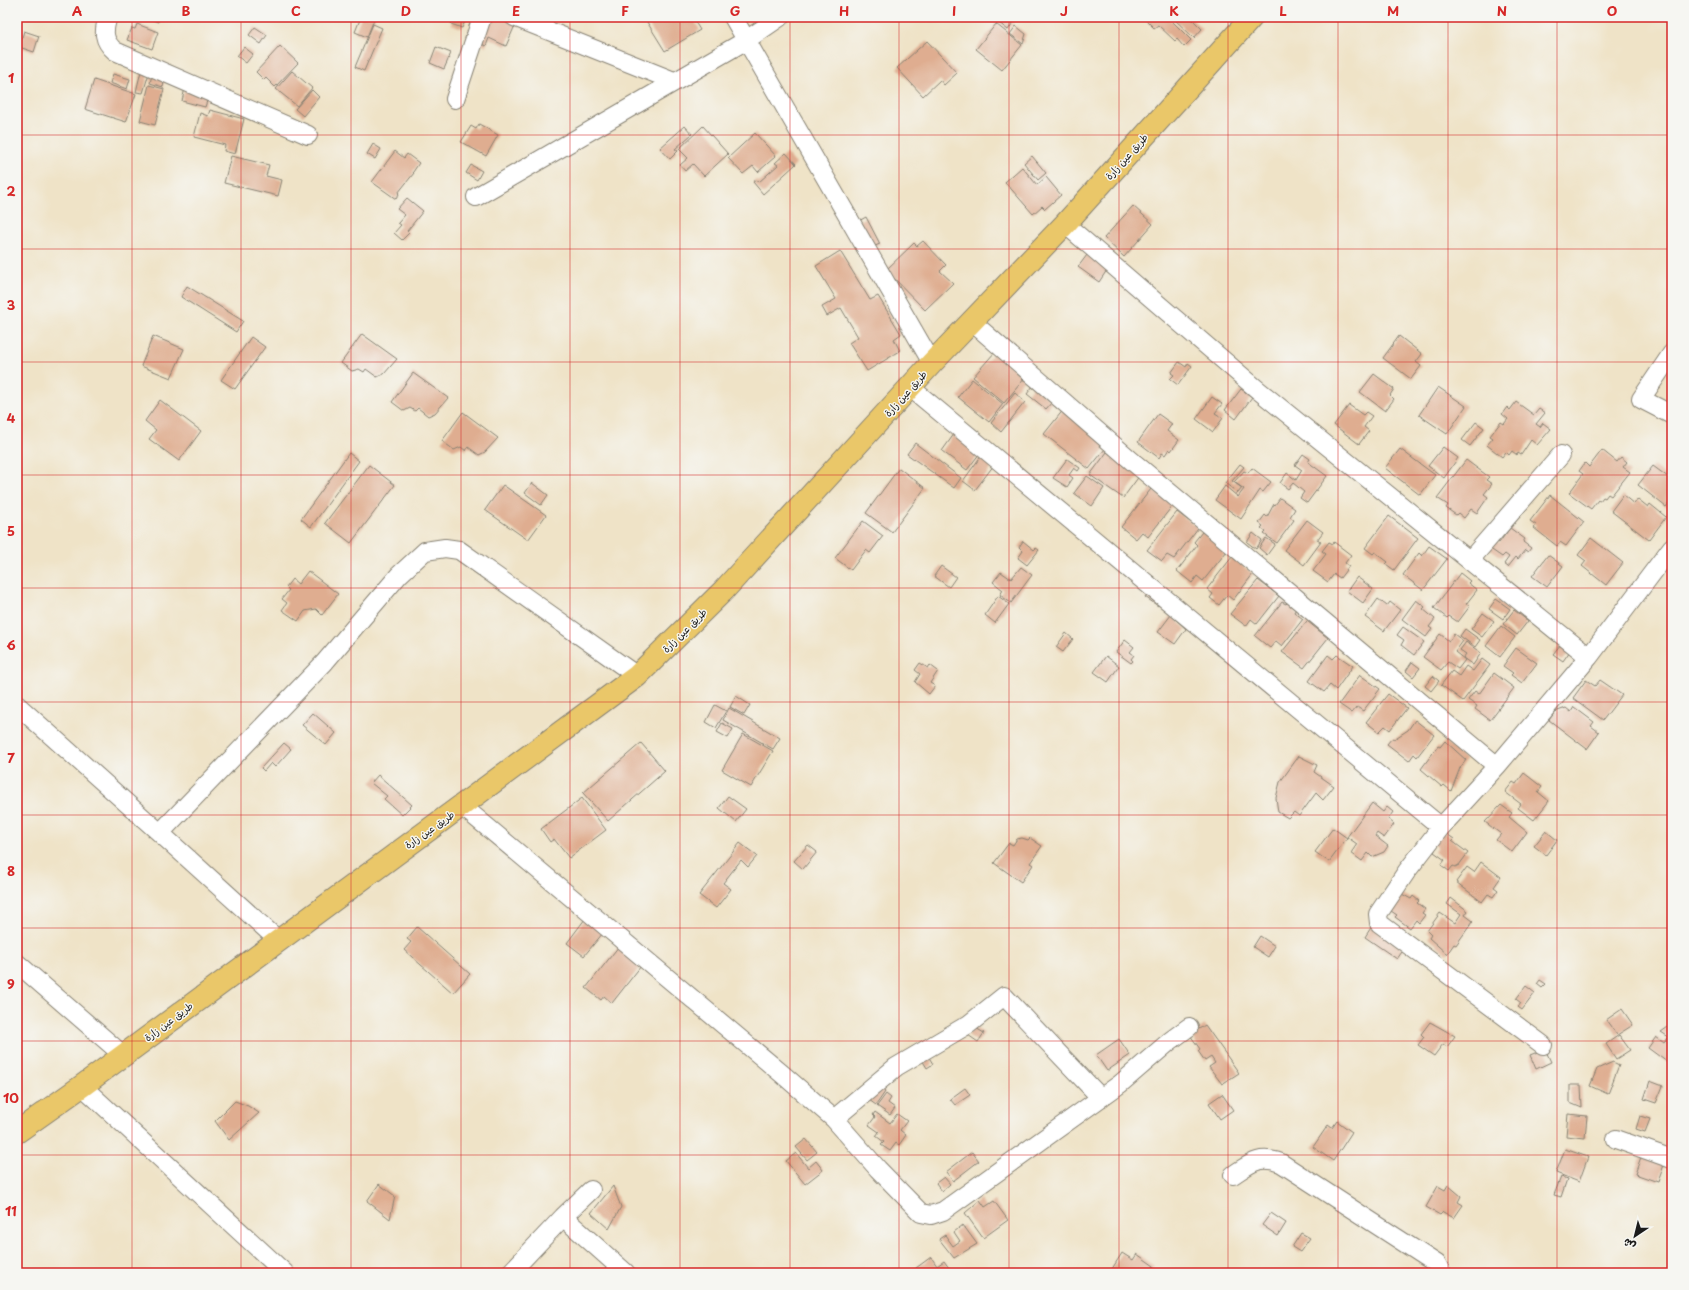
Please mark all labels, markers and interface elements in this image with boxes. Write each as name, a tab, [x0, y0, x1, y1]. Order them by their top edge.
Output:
text: A	[72, 1, 82, 20]
text: B	[182, 1, 191, 20]
text: C	[291, 1, 301, 20]
text: D	[401, 1, 411, 20]
text: E	[512, 1, 520, 20]
text: F	[621, 1, 629, 20]
text: G	[730, 1, 740, 20]
text: H	[839, 1, 849, 20]
text: I	[952, 1, 956, 20]
text: J	[1060, 1, 1068, 20]
text: K	[1169, 1, 1179, 20]
text: L	[1279, 1, 1287, 20]
text: M	[1387, 1, 1399, 20]
text: N	[1497, 1, 1507, 20]
text: O	[1607, 1, 1617, 20]
text: 1	[8, 68, 14, 87]
street label: طريق عين زارة	[1101, 130, 1151, 182]
text: 2	[6, 181, 16, 200]
text: 3	[7, 295, 16, 314]
street label: طريق عين زارة	[880, 367, 930, 419]
text: 4	[7, 408, 16, 427]
text: 5	[7, 521, 15, 540]
street label: طريق عين زارة	[658, 604, 710, 656]
text: 6	[6, 635, 16, 654]
text: 7	[7, 748, 15, 767]
street label: طريق عين زارة	[401, 806, 457, 852]
text: 8	[7, 861, 15, 880]
text: 9	[7, 974, 15, 993]
street label: طريق عين زارة	[140, 998, 196, 1044]
text: 10	[3, 1088, 19, 1107]
text: 11	[5, 1201, 17, 1220]
north arrow	[1615, 1216, 1655, 1256]
text: ش	[1619, 1234, 1639, 1255]

